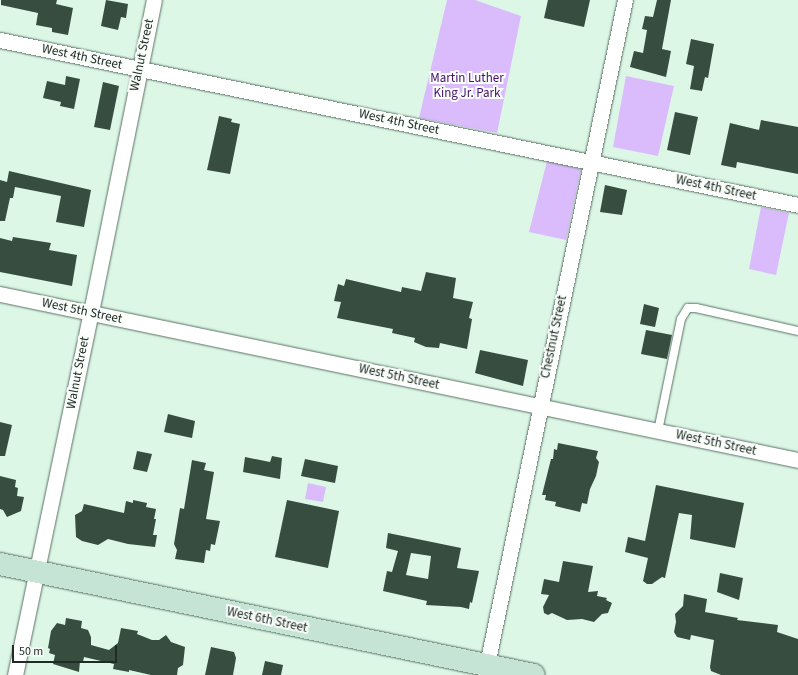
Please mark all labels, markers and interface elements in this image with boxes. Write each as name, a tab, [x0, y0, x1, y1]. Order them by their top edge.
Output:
street label: Walnut Street	[127, 17, 157, 93]
street label: West 4th Street	[40, 41, 124, 73]
park label: Martin Luther King Jr. Park	[430, 71, 504, 102]
street label: West 4th Street	[357, 106, 441, 138]
street label: West 4th Street	[674, 172, 758, 204]
street label: Chestnut Street	[538, 294, 570, 380]
street label: West 5th Street	[40, 295, 124, 327]
street label: Walnut Street	[63, 335, 93, 411]
street label: West 5th Street	[357, 361, 441, 393]
street label: West 5th Street	[674, 427, 758, 459]
street label: West 6th Street	[225, 604, 309, 636]
scale bar	[14, 637, 119, 663]
text: 50 m	[19, 643, 43, 660]

